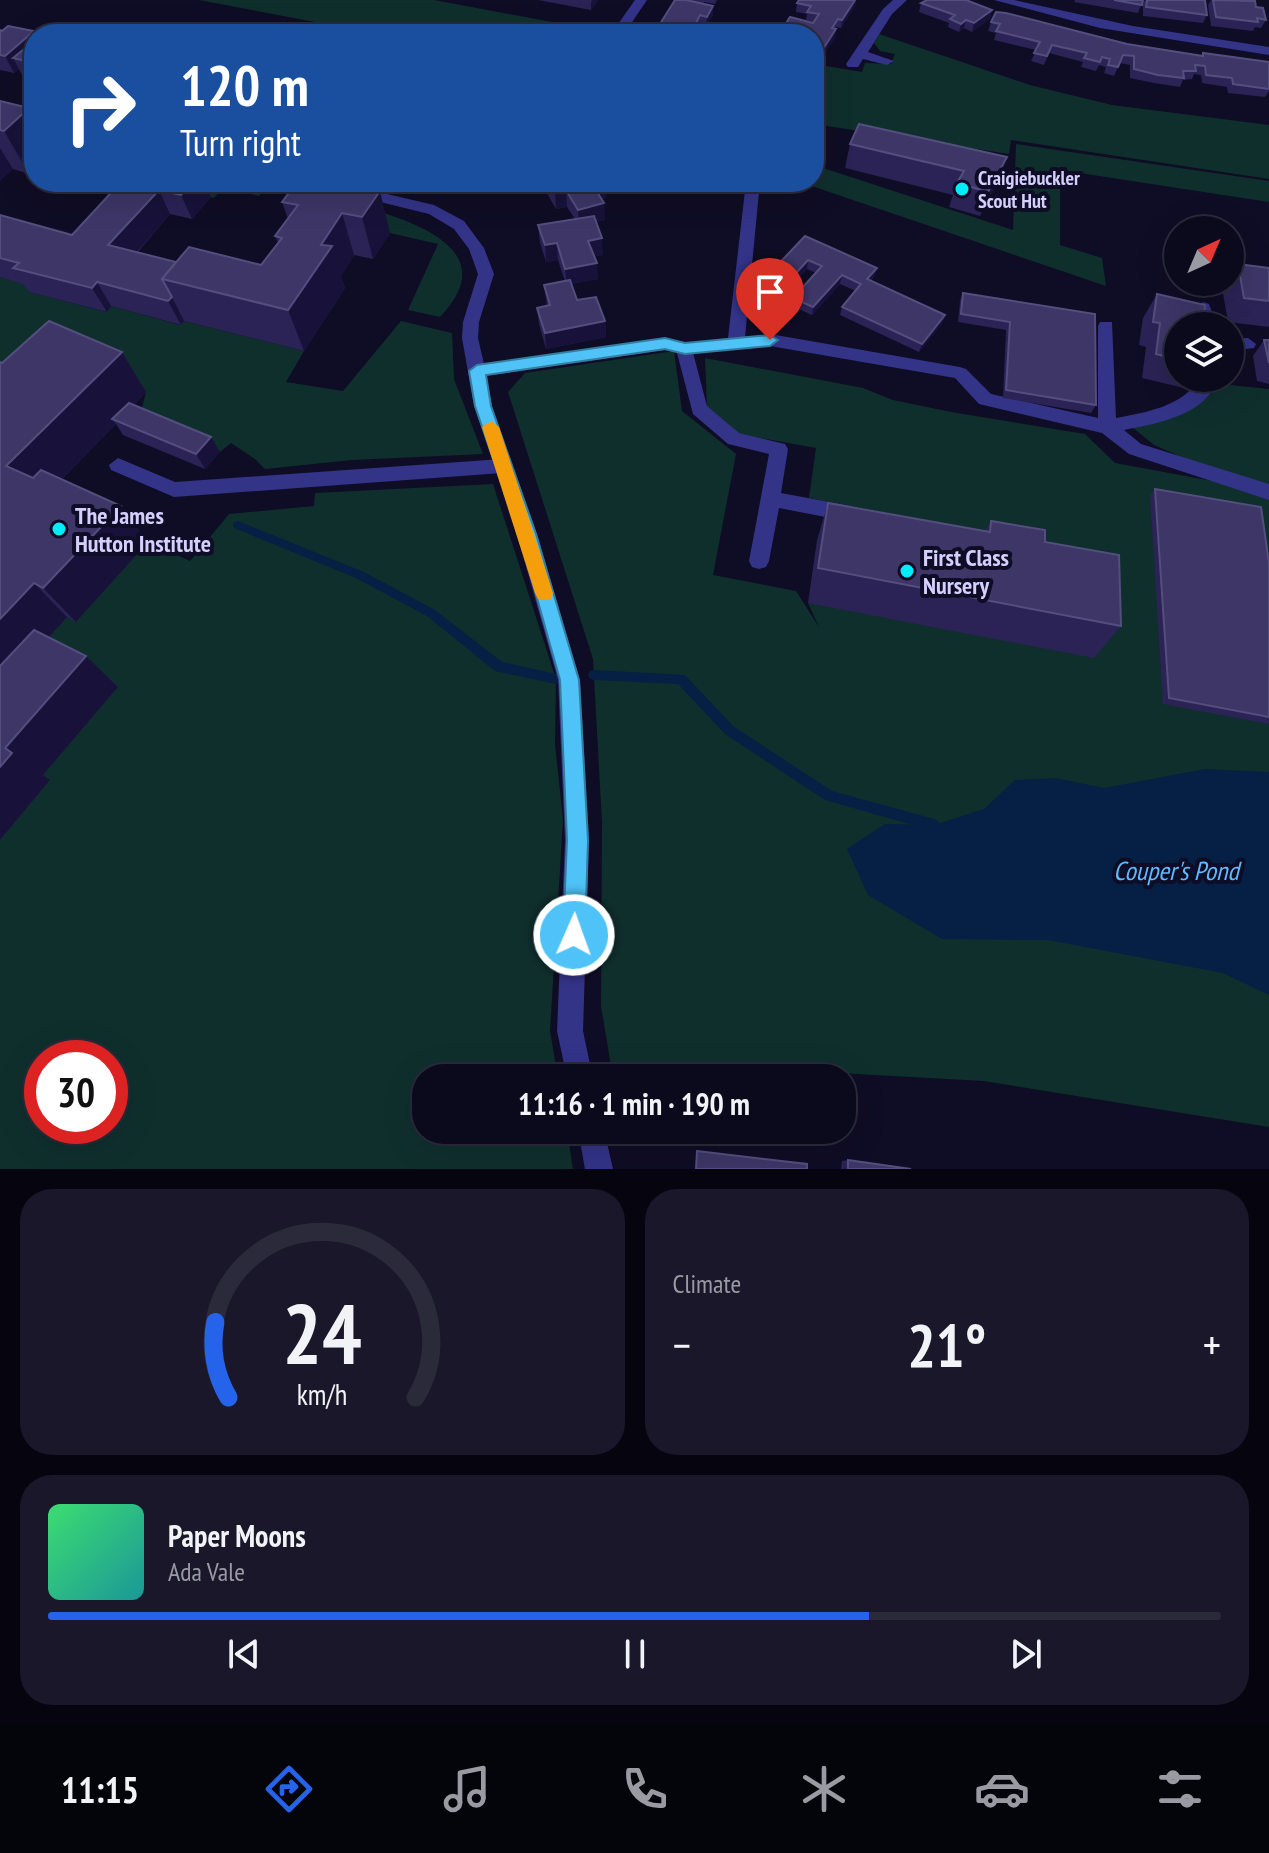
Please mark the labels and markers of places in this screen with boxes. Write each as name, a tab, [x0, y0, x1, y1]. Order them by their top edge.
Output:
place label: Craigiebuckler Scout Hut	[978, 165, 1080, 214]
marker: Craigiebuckler Scout Hut	[953, 180, 971, 198]
pin	[736, 258, 804, 340]
place label: The James Hutton Institute	[75, 500, 211, 559]
marker: The James Hutton Institute	[50, 520, 68, 538]
place label: First Class Nursery	[923, 542, 1009, 601]
marker: First Class Nursery	[898, 562, 916, 580]

